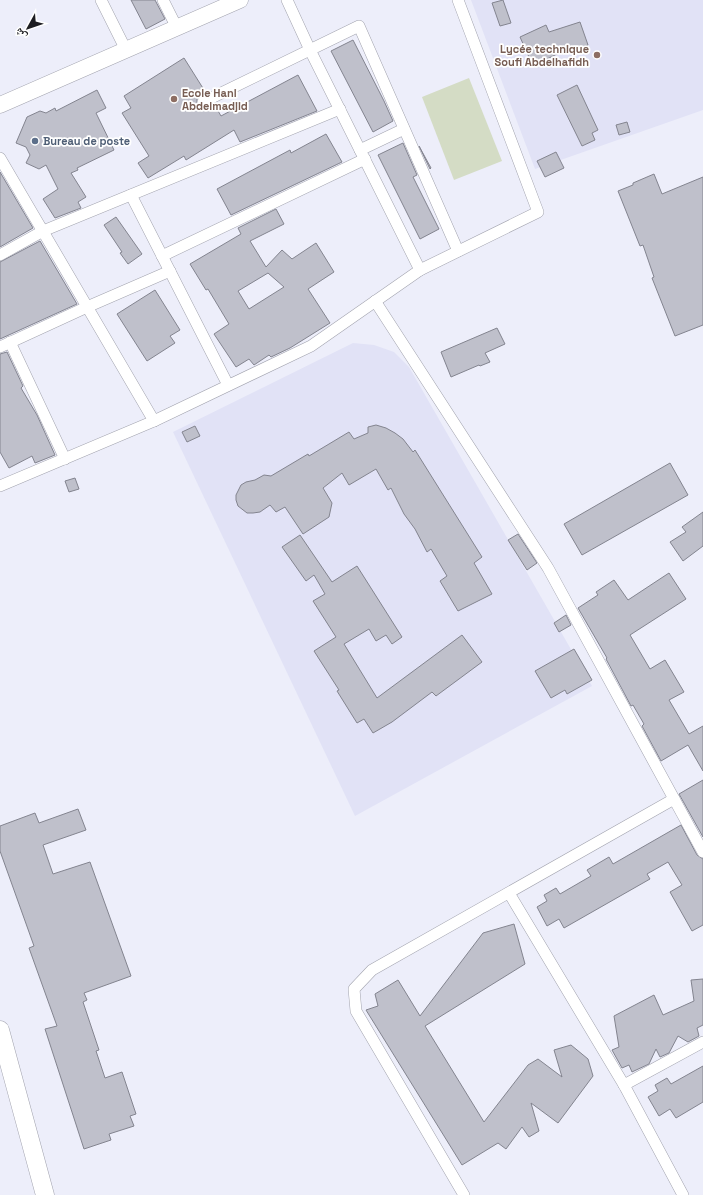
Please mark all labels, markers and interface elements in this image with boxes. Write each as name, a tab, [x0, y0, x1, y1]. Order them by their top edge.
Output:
north arrow	[8, 8, 48, 48]
text: ش	[11, 25, 30, 43]
place label: Lycée technique Soufi Abdelhafidh	[495, 42, 589, 69]
marker: Lycée technique Soufi Abdelhafidh	[592, 50, 602, 60]
place label: Ecole Hani Abdelmadjid	[182, 86, 248, 113]
marker: Ecole Hani Abdelmadjid	[169, 94, 179, 104]
place label: Bureau de poste	[43, 134, 130, 148]
marker: Bureau de poste	[30, 136, 40, 146]

